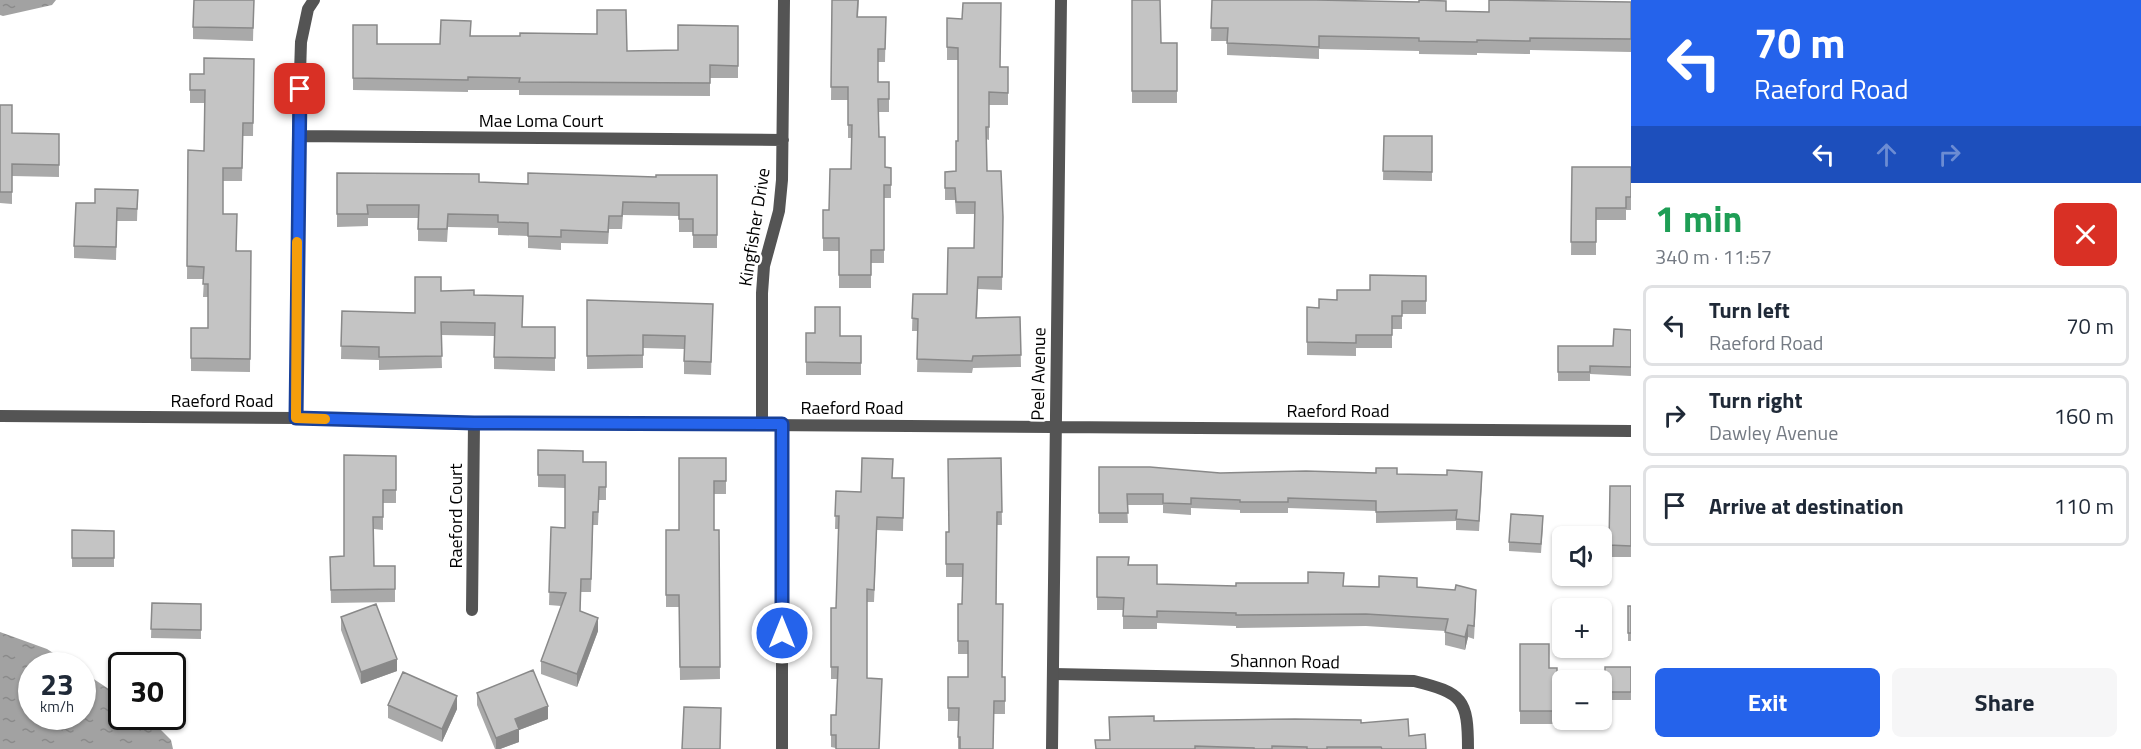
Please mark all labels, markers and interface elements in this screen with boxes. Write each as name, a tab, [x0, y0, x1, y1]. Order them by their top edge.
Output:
text: 70 m	[1754, 10, 1846, 74]
icon: left	[1655, 24, 1733, 102]
pin	[274, 63, 325, 114]
text: Raeford Road	[1754, 68, 1908, 109]
icon: arrive	[283, 72, 316, 105]
street label: Mae Loma Court	[479, 107, 604, 134]
icon: left	[1807, 138, 1840, 171]
icon: ahead	[1870, 138, 1903, 171]
icon: right	[1933, 138, 1966, 171]
street label: Kingfisher Drive	[731, 166, 777, 288]
text: 1 min	[1655, 191, 1742, 246]
button: close	[2054, 203, 2117, 266]
text: 340 m · 11:57	[1655, 241, 1772, 272]
text: Turn left	[1709, 293, 1790, 327]
icon: left	[1658, 309, 1691, 342]
text: 70 m	[2066, 309, 2114, 343]
street label: Peel Avenue	[1024, 327, 1052, 421]
text: Raeford Road	[1709, 327, 1823, 358]
text: Turn right	[1709, 383, 1803, 417]
street label: Raeford Road	[171, 387, 273, 414]
street label: Raeford Road	[801, 394, 903, 421]
street label: Raeford Road	[1287, 397, 1389, 424]
icon: right	[1658, 399, 1691, 432]
text: 160 m	[2054, 399, 2114, 433]
text: Dawley Avenue	[1709, 417, 1838, 448]
street label: Raeford Court	[442, 463, 469, 569]
icon: arrive	[1658, 489, 1691, 522]
text: Arrive at destination	[1709, 489, 1904, 523]
text: 110 m	[2054, 489, 2114, 523]
map controls	[1552, 526, 1612, 730]
button: sound	[1552, 526, 1612, 586]
button: +	[1552, 598, 1612, 658]
position arrow	[750, 601, 814, 665]
street label: Shannon Road	[1230, 647, 1340, 675]
speed limit sign: 30	[108, 652, 186, 730]
text: 23	[40, 661, 74, 707]
button: Exit	[1655, 668, 1880, 737]
button: Share	[1892, 668, 2117, 737]
button: −	[1552, 670, 1612, 730]
text: km/h	[40, 695, 74, 718]

